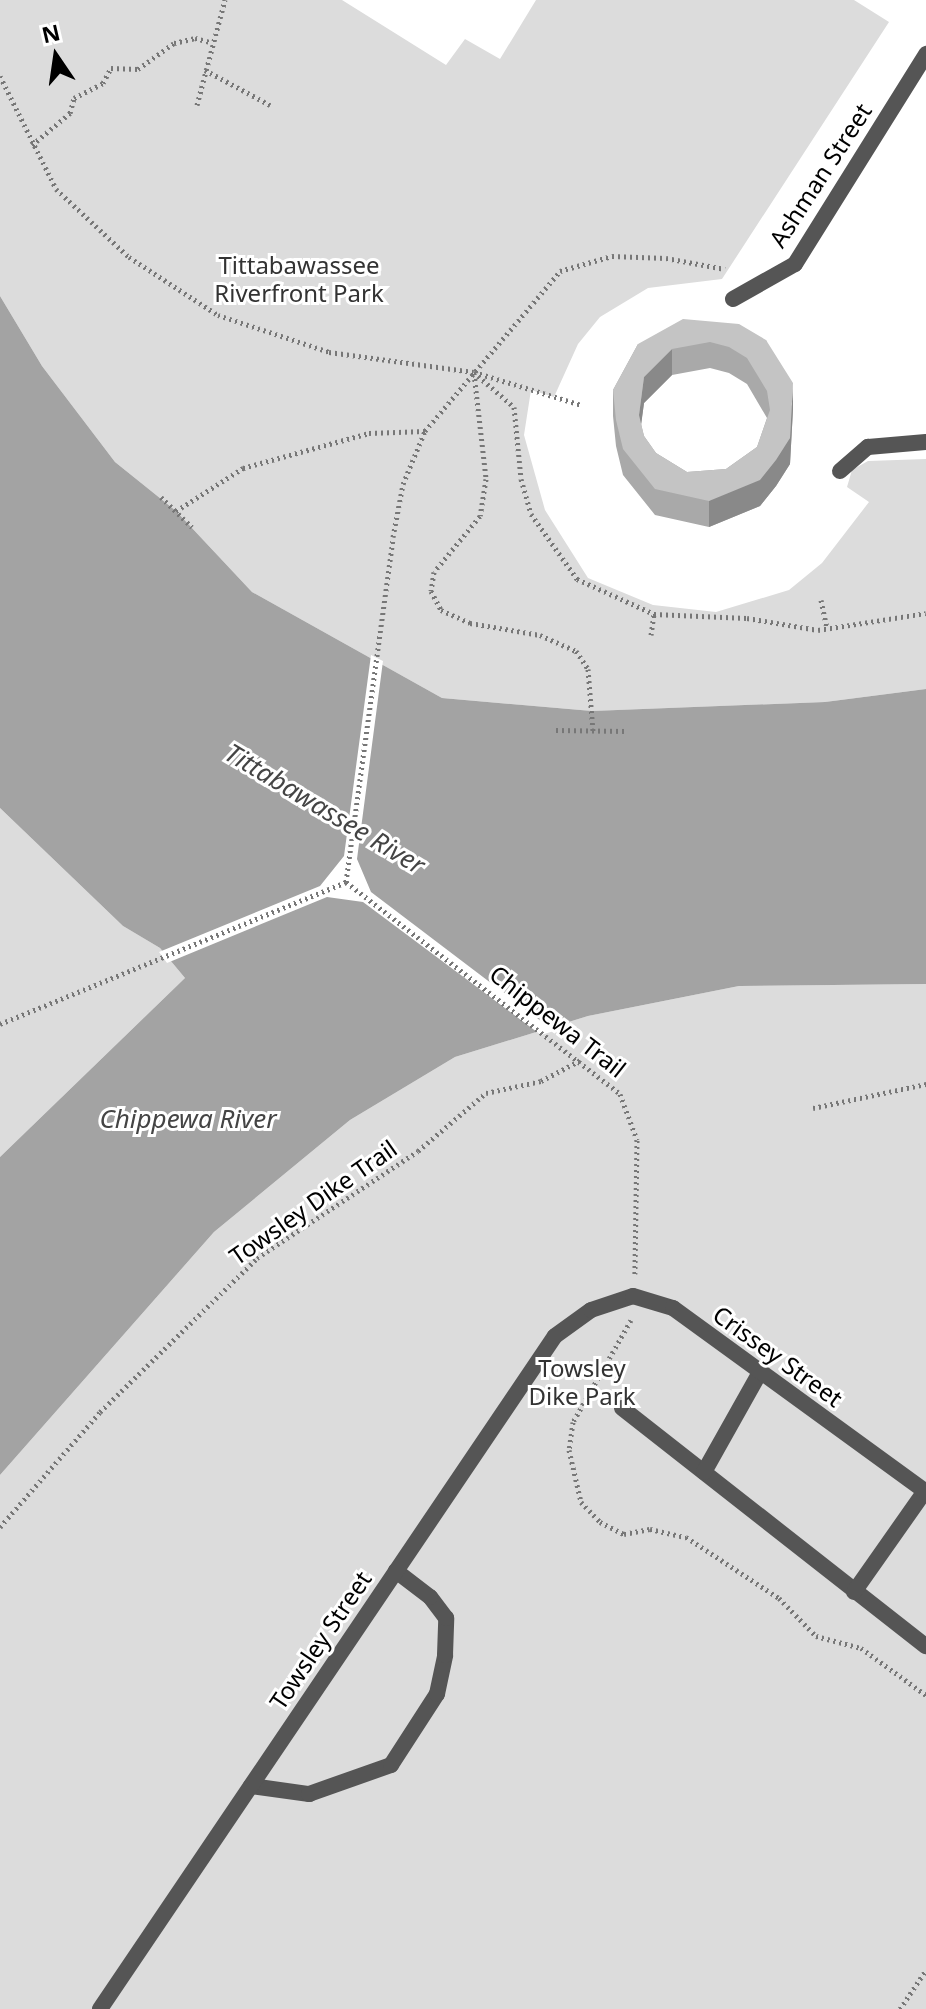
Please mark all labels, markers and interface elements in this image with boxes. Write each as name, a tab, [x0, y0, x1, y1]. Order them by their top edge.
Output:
north arrow	[16, 16, 96, 96]
text: N	[39, 16, 63, 49]
street label: Ashman Street	[763, 98, 877, 252]
park label: Tittabawassee Riverfront Park	[214, 251, 384, 307]
water label: Tittabawassee River	[220, 737, 430, 881]
street label: Chippewa Trail	[484, 959, 632, 1083]
water label: Chippewa River	[100, 1103, 276, 1135]
street label: Towsley Dike Trail	[224, 1134, 402, 1270]
street label: Crissey Street	[708, 1299, 848, 1413]
park label: Towsley Dike Park	[528, 1354, 636, 1410]
street label: Towsley Street	[263, 1565, 377, 1715]

